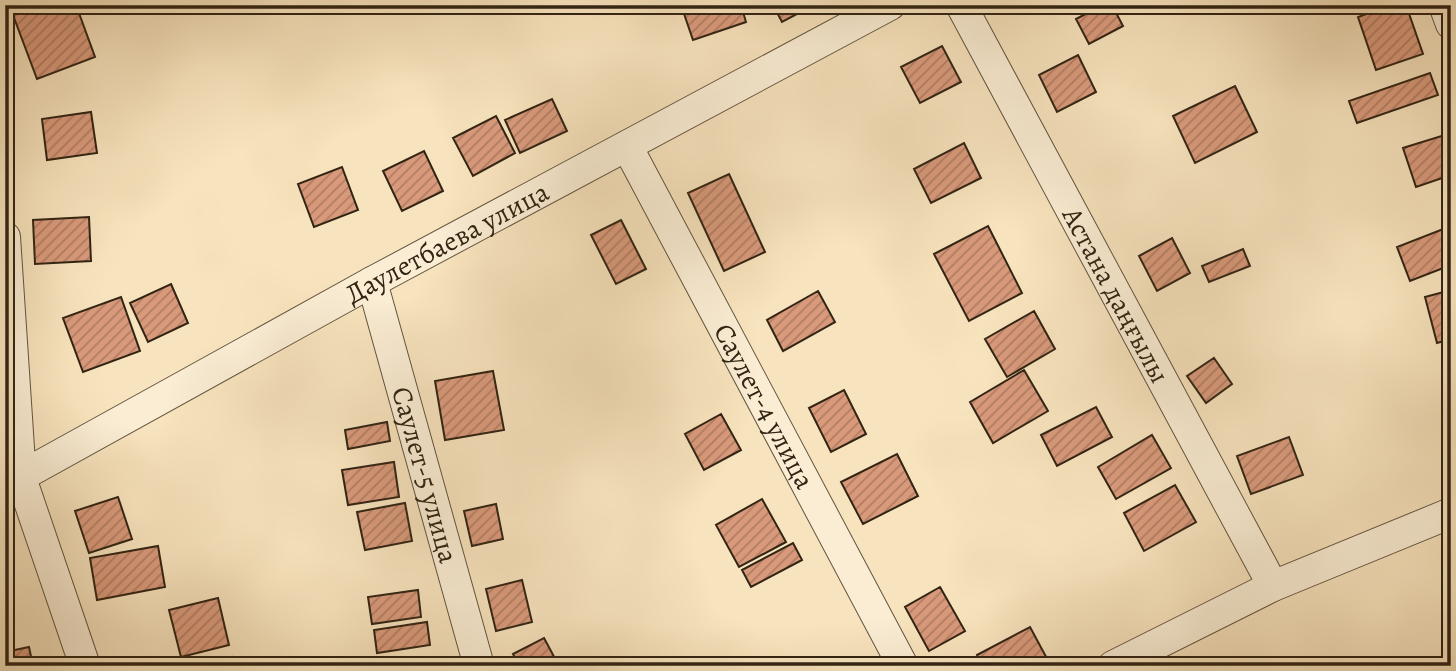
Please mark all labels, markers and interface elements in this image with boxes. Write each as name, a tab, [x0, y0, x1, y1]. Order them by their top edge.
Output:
street label: Даулетбаева улица	[339, 173, 556, 313]
street label: Астана даңғылы	[1053, 200, 1179, 390]
street label: Саулет-4 улица	[704, 317, 823, 496]
street label: Саулет-5 улица	[382, 382, 467, 568]

